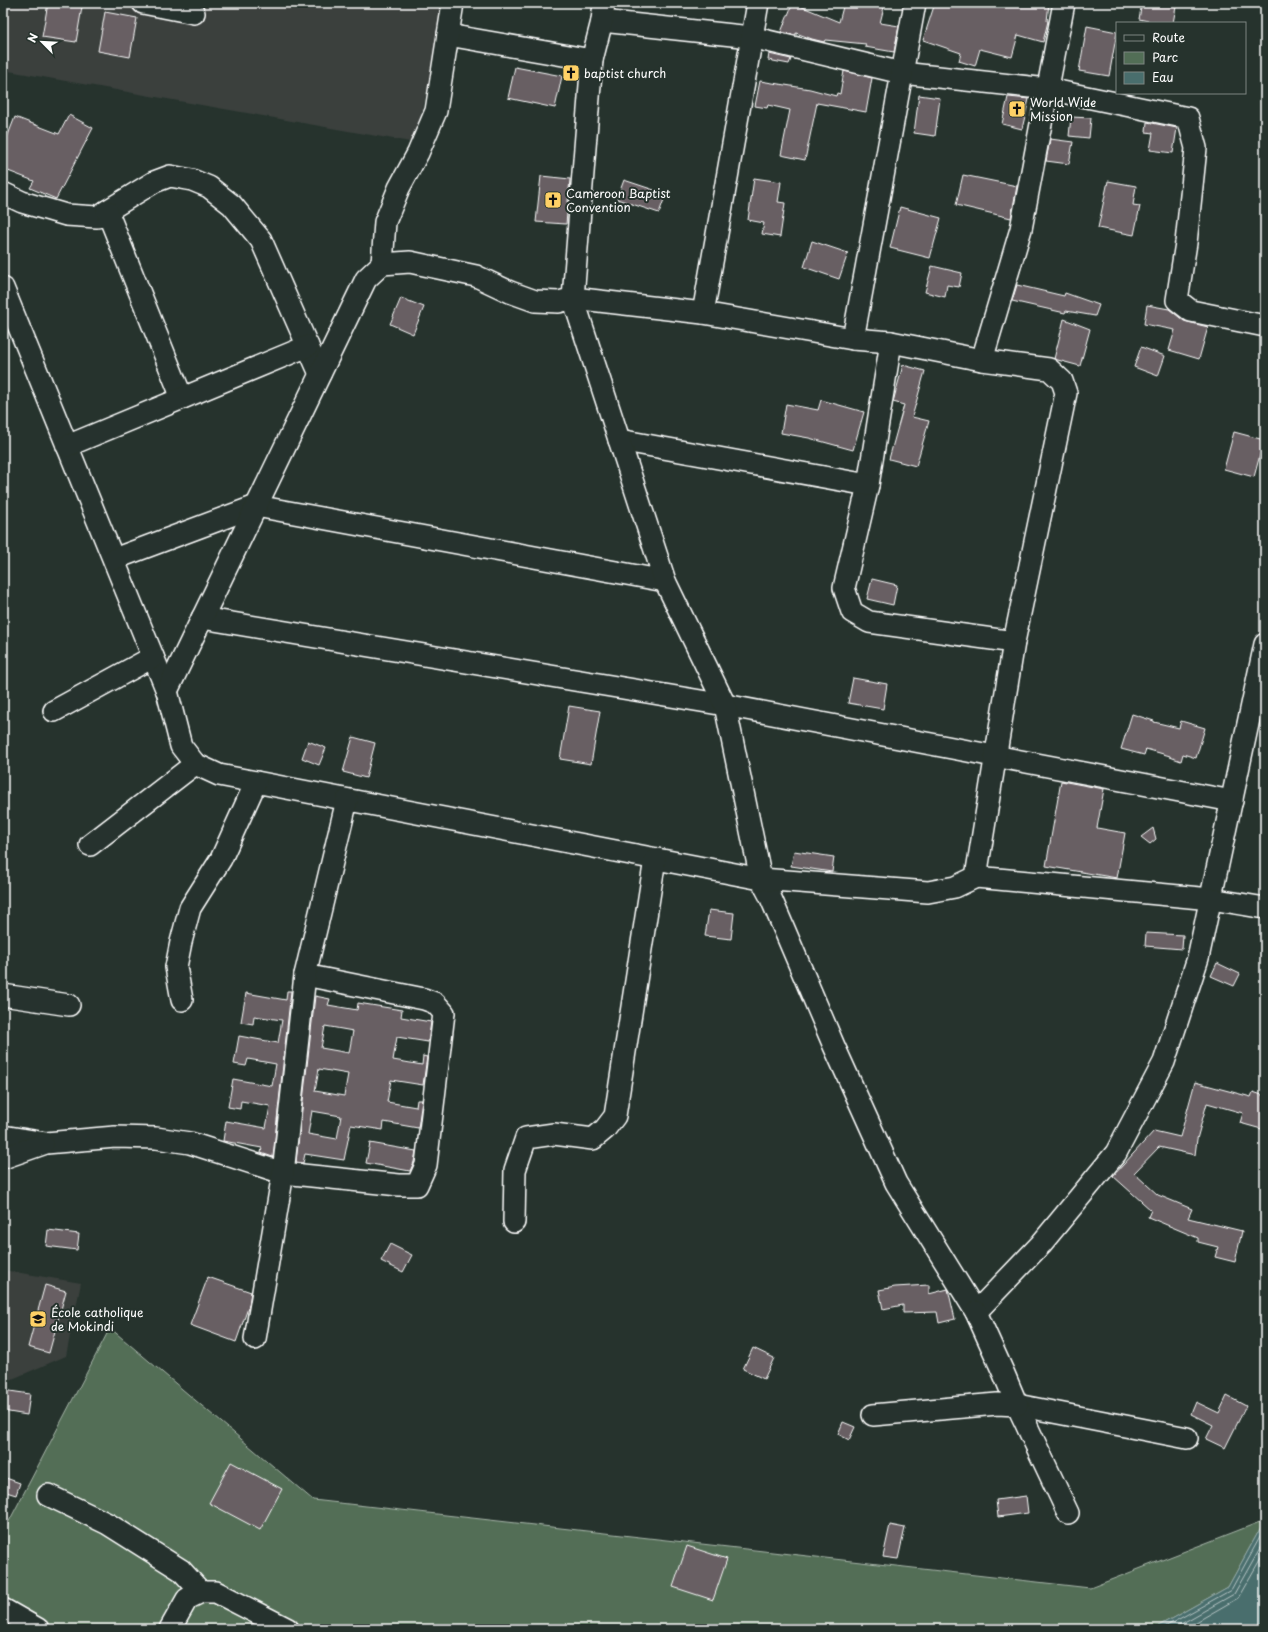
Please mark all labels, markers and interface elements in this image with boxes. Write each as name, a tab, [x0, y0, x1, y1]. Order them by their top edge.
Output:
north arrow	[22, 22, 62, 62]
legend	[1116, 22, 1246, 94]
text: Route	[1152, 28, 1185, 46]
text: N	[23, 30, 42, 45]
text: Parc	[1152, 48, 1178, 66]
church icon: baptist church	[561, 63, 581, 83]
place label: baptist church	[584, 64, 666, 82]
text: Eau	[1152, 68, 1174, 86]
place label: World Wide Mission	[1030, 93, 1096, 125]
church icon: World Wide Mission	[1007, 99, 1027, 119]
place label: Cameroon Baptist Convention	[566, 184, 671, 216]
church icon: Cameroon Baptist Convention	[543, 190, 563, 210]
place label: École catholique de Mokindi	[51, 1303, 144, 1335]
school or university icon: École catholique de Mokindi	[28, 1309, 48, 1329]

